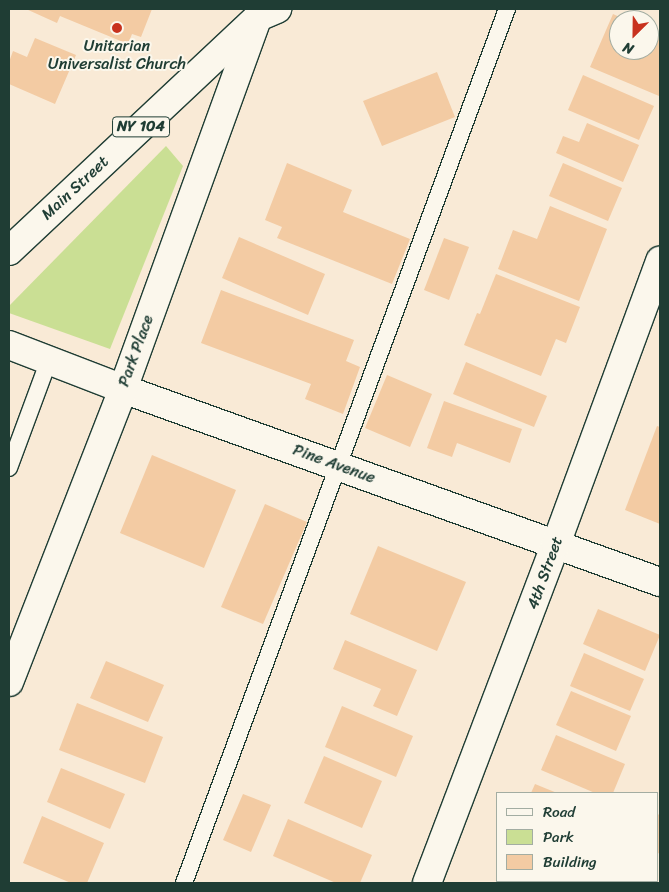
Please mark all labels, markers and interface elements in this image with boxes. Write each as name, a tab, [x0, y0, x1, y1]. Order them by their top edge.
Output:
north arrow	[609, 10, 659, 60]
marker: Unitarian Universalist Church	[111, 22, 123, 34]
text: N	[619, 35, 638, 62]
place label: Unitarian Universalist Church	[48, 36, 186, 74]
road number: NY 104	[111, 114, 171, 140]
street label: Main Street	[37, 152, 113, 224]
street label: Park Place	[114, 312, 158, 390]
street label: Pine Avenue	[290, 440, 378, 488]
street label: 4th Street	[523, 534, 567, 612]
legend	[497, 792, 659, 882]
text: Road	[543, 799, 575, 825]
text: Park	[543, 824, 574, 850]
text: Building	[543, 849, 597, 875]

